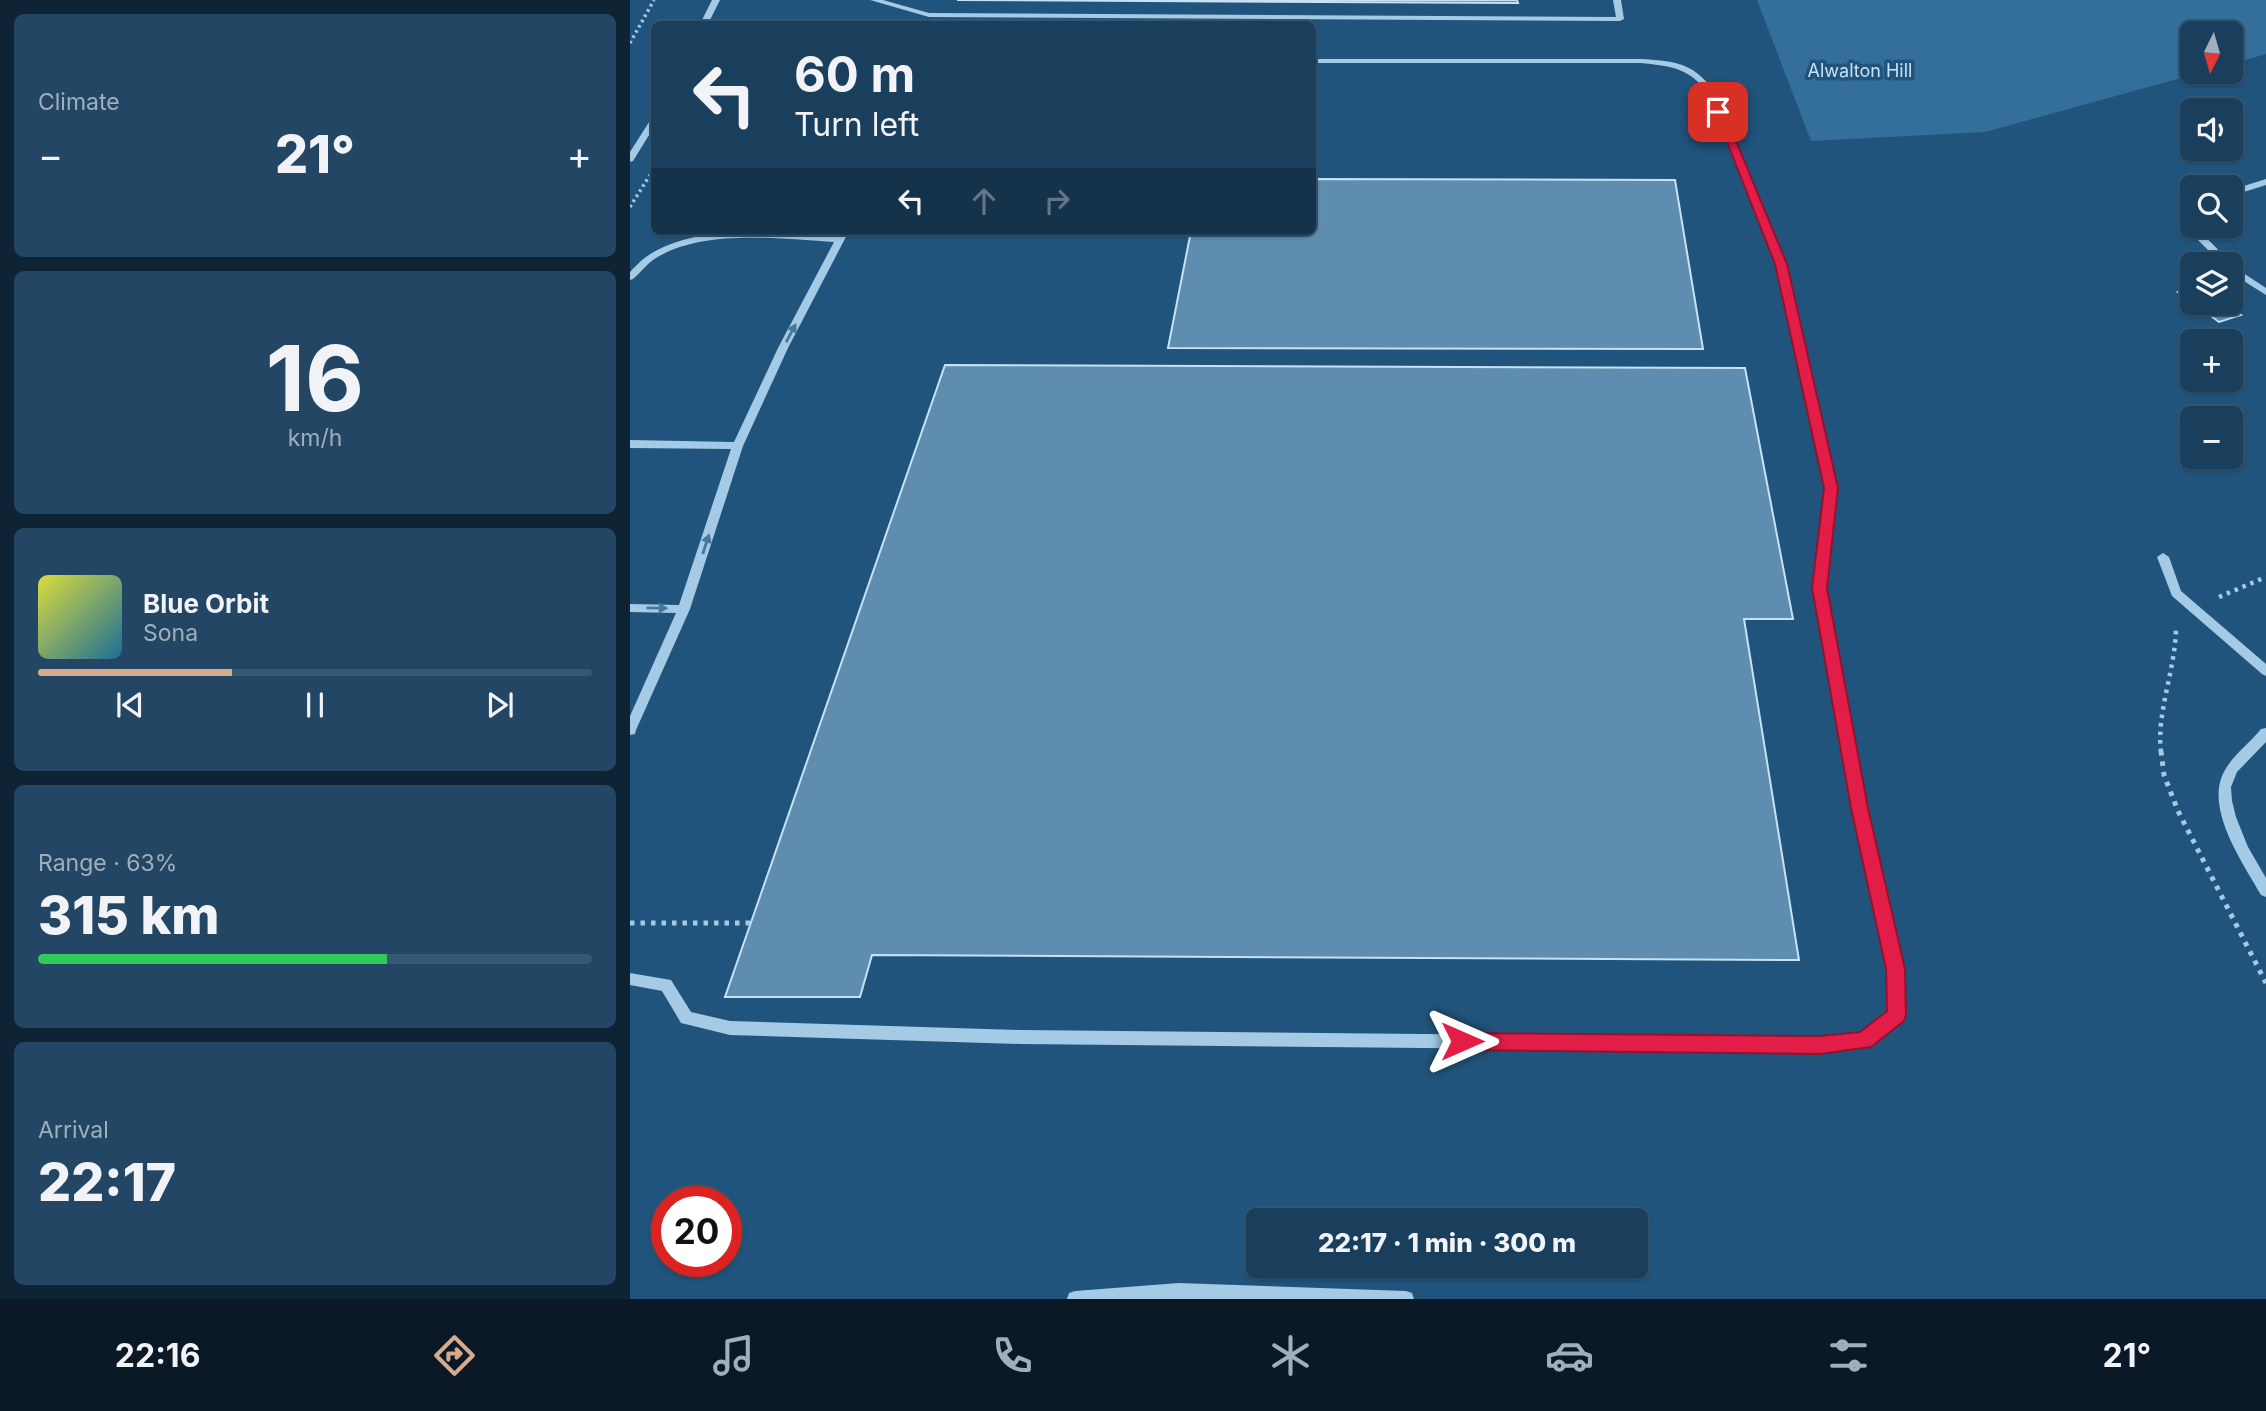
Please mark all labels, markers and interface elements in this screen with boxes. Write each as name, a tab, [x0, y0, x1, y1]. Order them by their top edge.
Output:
north arrow	[2180, 21, 2244, 84]
map controls	[2180, 21, 2243, 469]
text: 60 m	[794, 45, 915, 104]
icon: left	[679, 49, 770, 140]
park label: Alwalton Hill	[1808, 60, 1912, 81]
pin	[1688, 82, 1748, 142]
text: Climate	[38, 88, 120, 116]
icon: arrive	[1699, 93, 1737, 131]
button: sound	[2180, 98, 2243, 161]
text: Turn left	[794, 105, 919, 144]
text: 21°	[275, 123, 355, 186]
text: −	[38, 132, 63, 178]
text: +	[567, 132, 592, 178]
button: search	[2180, 175, 2243, 238]
icon: left	[892, 182, 930, 220]
icon: ahead	[965, 182, 1003, 220]
icon: right	[1038, 182, 1076, 220]
button: layers	[2180, 252, 2243, 315]
text: 16	[266, 323, 364, 433]
one-way arrow	[785, 323, 796, 343]
button: +	[2180, 329, 2243, 392]
button: −	[2180, 406, 2243, 469]
text: km/h	[288, 424, 342, 452]
one-way arrow	[701, 533, 711, 554]
text: Blue Orbit	[143, 588, 269, 619]
one-way arrow	[646, 602, 668, 614]
text: Sona	[143, 619, 198, 647]
icon: previous	[111, 686, 149, 724]
icon: pause	[296, 686, 334, 724]
icon: next	[481, 686, 519, 724]
text: Range · 63%	[38, 849, 177, 877]
text: 315 km	[38, 884, 219, 947]
position arrow	[1425, 1004, 1499, 1078]
text: Arrival	[38, 1116, 109, 1144]
text: 22:17	[38, 1151, 176, 1214]
speed limit sign: 20	[651, 1186, 742, 1277]
text: 22:17 · 1 min · 300 m	[1318, 1227, 1576, 1258]
icon: directions	[430, 1331, 479, 1380]
icon: music	[709, 1331, 758, 1380]
icon: phone	[988, 1331, 1037, 1380]
icon: climate	[1266, 1331, 1315, 1380]
icon: car	[1545, 1331, 1594, 1380]
icon: filters	[1824, 1331, 1873, 1380]
text: 22:16	[115, 1336, 200, 1375]
text: 21°	[2102, 1336, 2151, 1375]

